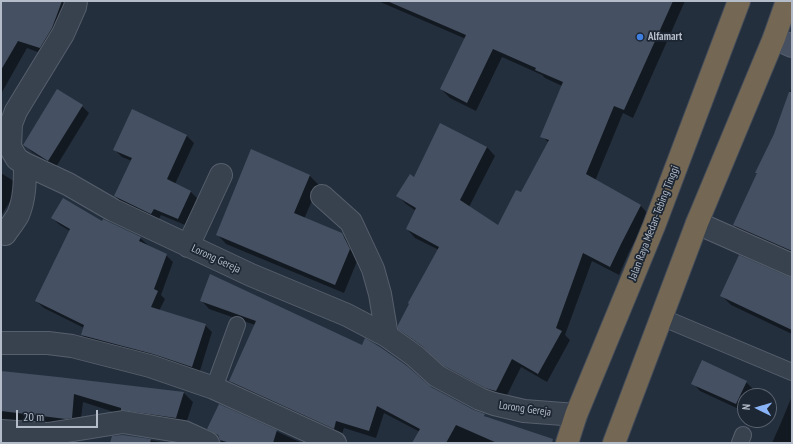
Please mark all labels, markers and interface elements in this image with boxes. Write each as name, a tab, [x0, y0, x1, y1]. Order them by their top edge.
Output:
place label: Alfamart	[648, 30, 682, 44]
marker: Alfamart	[635, 32, 645, 42]
street label: Jalan Raya Medan-Tebing Tinggi	[626, 164, 682, 282]
street label: Lorong Gereja	[189, 242, 243, 276]
north arrow	[737, 388, 777, 428]
street label: Lorong Gereja	[498, 399, 552, 419]
scale bar	[18, 402, 100, 428]
text: N	[739, 403, 753, 411]
text: 20 m	[23, 409, 44, 424]

